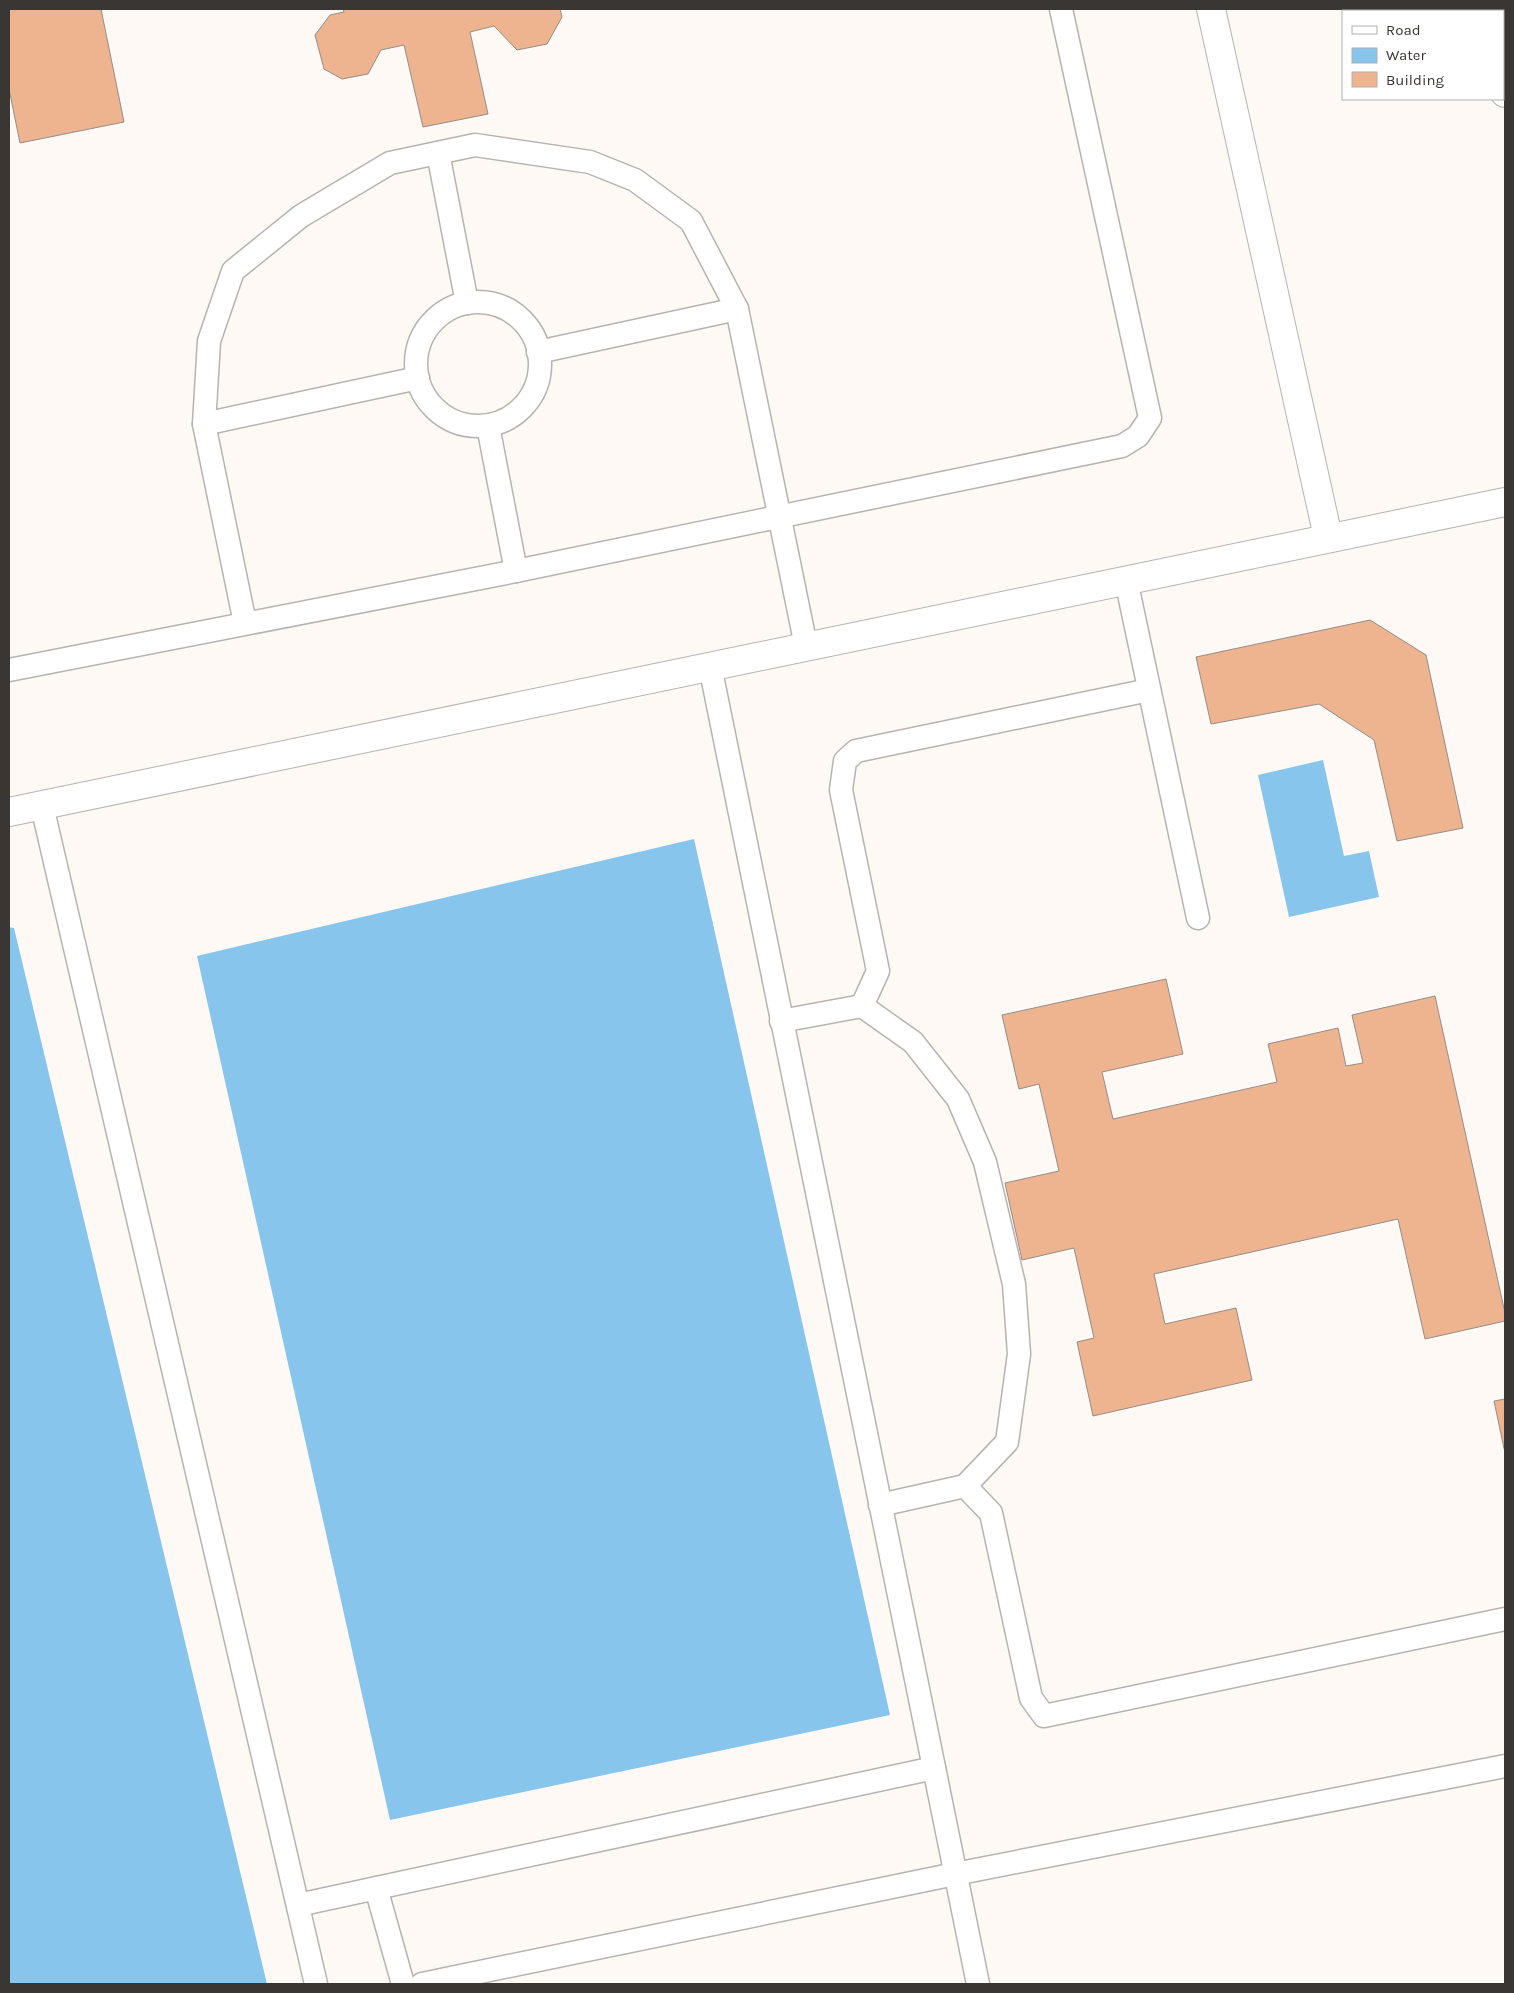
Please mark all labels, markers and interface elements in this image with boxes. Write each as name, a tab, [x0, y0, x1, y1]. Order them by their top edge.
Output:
legend	[1342, 10, 1504, 100]
text: Road	[1386, 21, 1421, 39]
text: Water	[1386, 46, 1427, 64]
text: Building	[1386, 71, 1444, 89]

